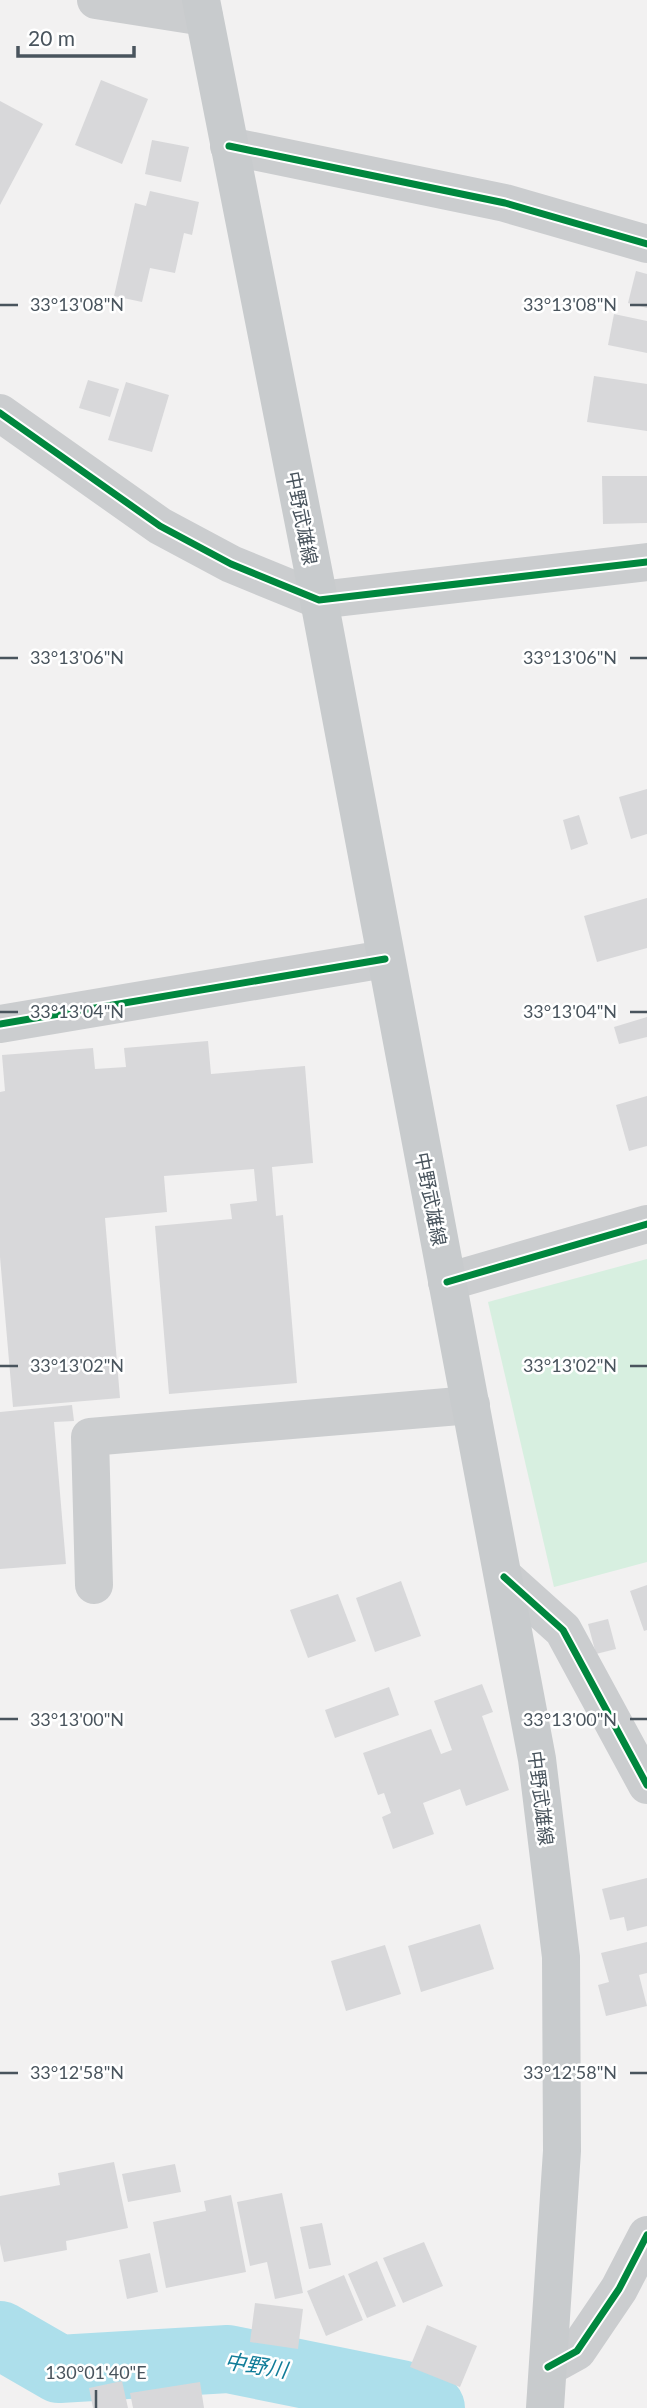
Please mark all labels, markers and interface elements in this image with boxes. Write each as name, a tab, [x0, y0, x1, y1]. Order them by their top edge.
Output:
scale bar	[18, 14, 133, 58]
text: 20 m	[28, 25, 75, 50]
text: 33°13'08"N	[30, 293, 124, 315]
text: 33°13'08"N	[523, 293, 617, 315]
street label: 中野武雄線	[282, 469, 323, 567]
text: 33°13'06"N	[30, 646, 124, 668]
text: 33°13'06"N	[523, 646, 617, 668]
text: 33°13'04"N	[30, 1000, 124, 1022]
text: 33°13'04"N	[523, 1000, 617, 1022]
street label: 中野武雄線	[411, 1150, 452, 1248]
text: 33°13'02"N	[30, 1354, 124, 1376]
text: 33°13'02"N	[523, 1354, 617, 1376]
text: 33°13'00"N	[30, 1708, 124, 1730]
text: 33°13'00"N	[523, 1708, 617, 1730]
street label: 中野武雄線	[524, 1749, 559, 1846]
text: 33°12'58"N	[30, 2061, 124, 2083]
text: 33°12'58"N	[523, 2061, 617, 2083]
water label: 中野川	[223, 2347, 291, 2382]
text: 130°01'40"E	[45, 2361, 147, 2383]

